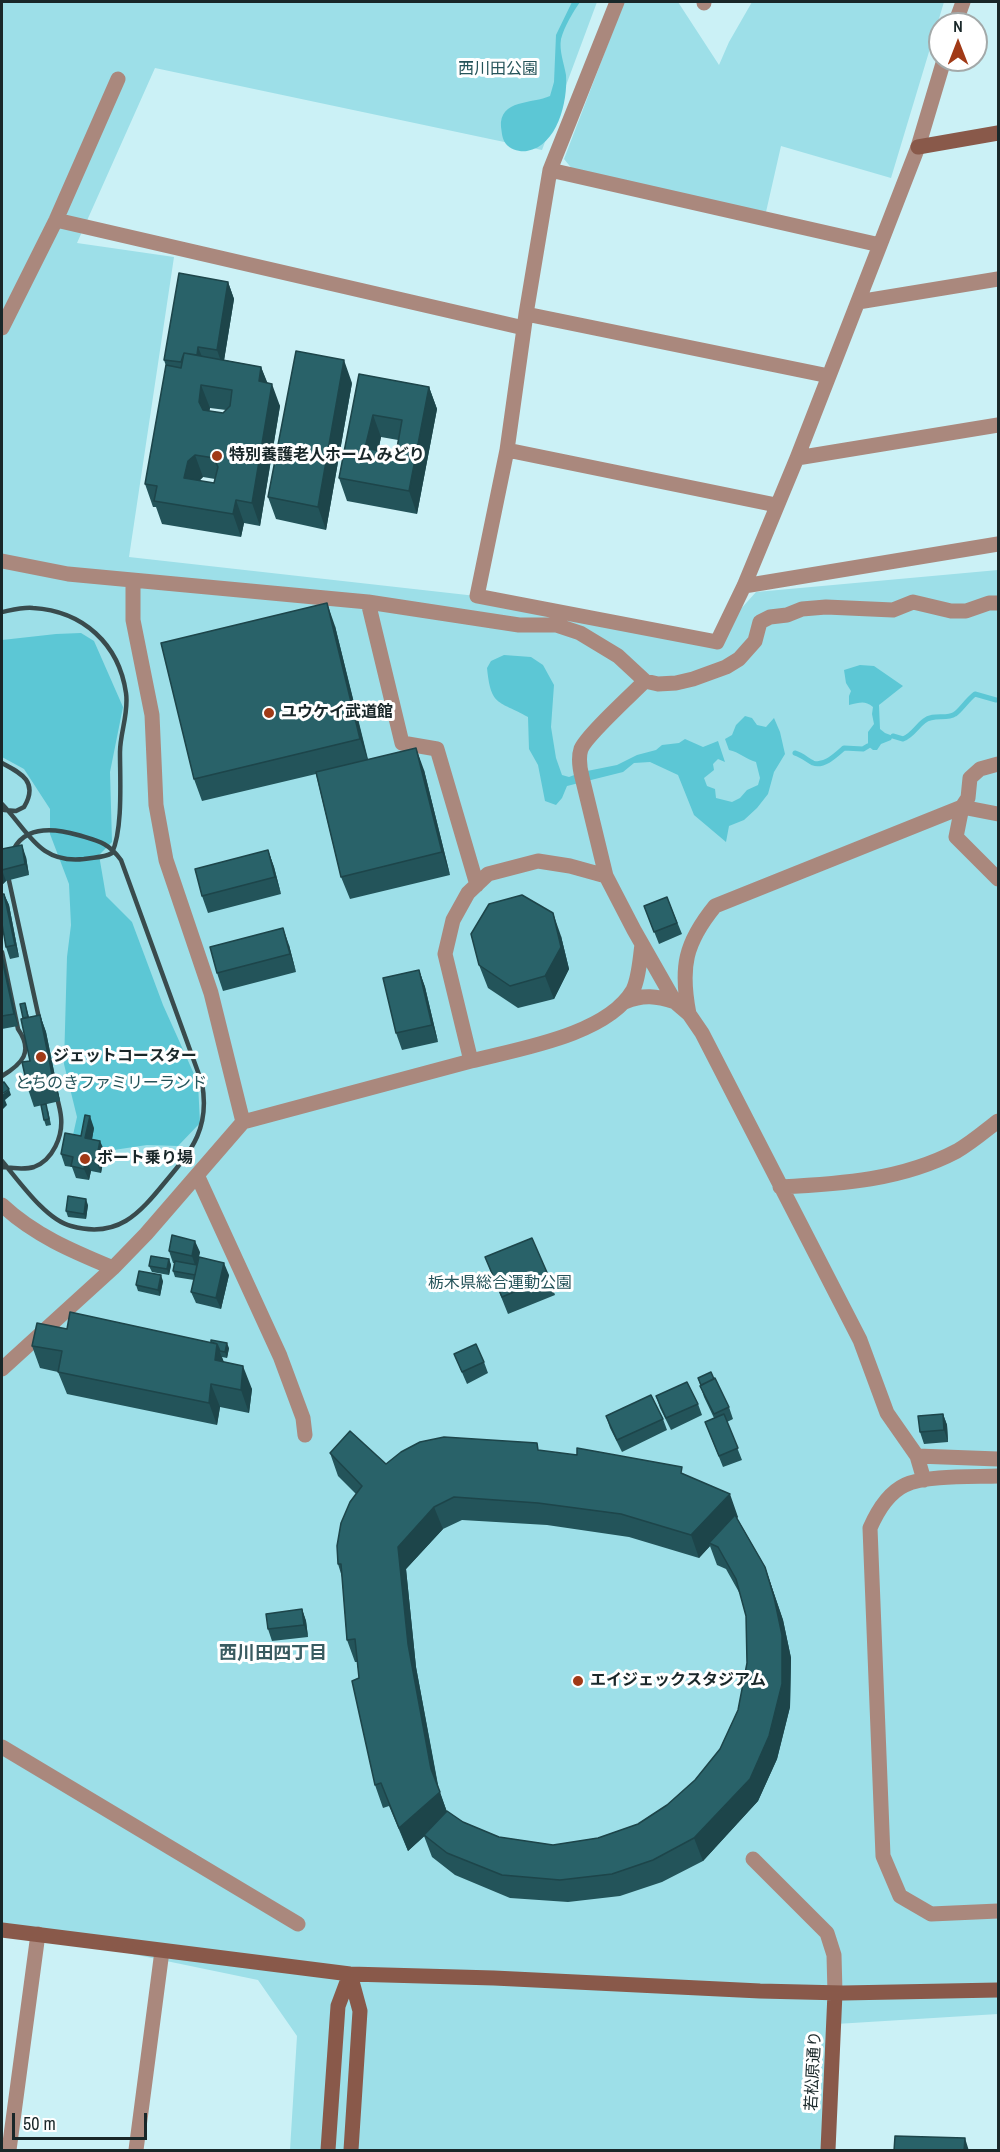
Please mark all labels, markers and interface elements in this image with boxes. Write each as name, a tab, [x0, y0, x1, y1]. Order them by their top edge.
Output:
north arrow	[928, 12, 988, 72]
text: N	[953, 15, 963, 37]
park label: 西川田公園	[458, 60, 538, 80]
place label: 特別養護老人ホーム みどり	[229, 446, 425, 466]
marker: 特別養護老人ホーム みどり	[210, 449, 224, 463]
place label: ユウケイ武道館	[281, 703, 393, 723]
marker: ユウケイ武道館	[262, 706, 276, 720]
place label: ジェットコースター	[53, 1047, 197, 1067]
marker: ジェットコースター	[34, 1050, 48, 1064]
park label: とちのきファミリーランド	[15, 1074, 207, 1094]
place label: ボート乗り場	[97, 1149, 193, 1169]
marker: ボート乗り場	[78, 1152, 92, 1166]
park label: 栃木県総合運動公園	[428, 1274, 572, 1294]
district label: 西川田四丁目	[219, 1643, 327, 1665]
place label: エイジェックスタジアム	[590, 1671, 766, 1691]
marker: エイジェックスタジアム	[571, 1674, 585, 1688]
street label: 若松原通り	[802, 2031, 826, 2111]
scale bar	[15, 2101, 150, 2139]
text: 50 m	[23, 2111, 56, 2136]

